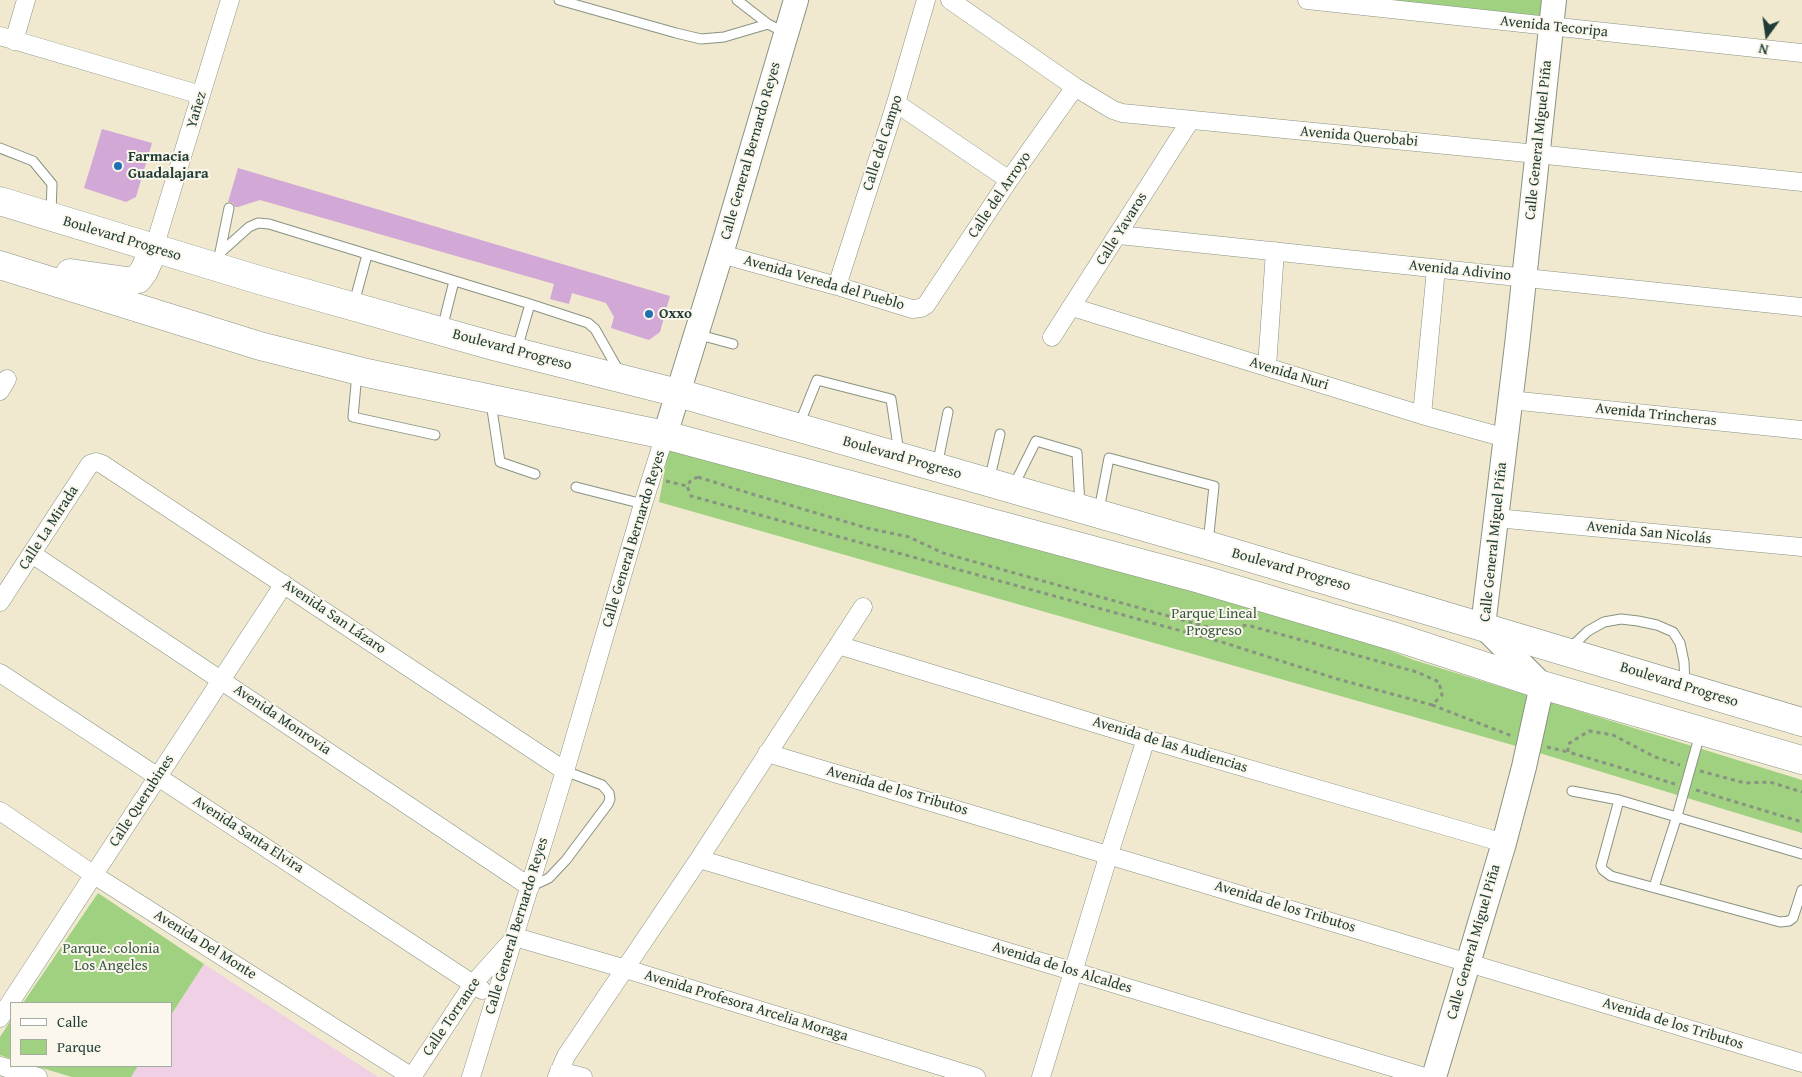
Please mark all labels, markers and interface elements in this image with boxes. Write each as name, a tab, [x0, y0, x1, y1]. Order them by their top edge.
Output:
north arrow	[1742, 10, 1792, 60]
street label: Avenida Tecoripa	[1499, 12, 1609, 42]
text: N	[1756, 39, 1770, 60]
street label: Calle General Miguel Piña	[1522, 59, 1556, 221]
street label: Calle General Bernardo Reyes	[717, 60, 785, 242]
street label: Yañez	[183, 90, 211, 130]
street label: Calle del Campo	[859, 93, 907, 193]
street label: Avenida Querobabi	[1299, 123, 1419, 151]
place label: Farmacia Guadalajara	[128, 148, 209, 183]
street label: Calle del Arroyo	[965, 148, 1035, 242]
marker: Farmacia Guadalajara	[112, 160, 124, 172]
street label: Calle Yavaros	[1092, 189, 1152, 269]
street label: Boulevard Progreso	[61, 212, 183, 266]
street label: Avenida Vereda del Pueblo	[742, 251, 906, 315]
street label: Avenida Adivino	[1408, 257, 1512, 285]
place label: Oxxo	[659, 305, 692, 323]
marker: Oxxo	[643, 308, 655, 320]
street label: Boulevard Progreso	[450, 325, 574, 375]
street label: Avenida Nuri	[1247, 353, 1331, 395]
street label: Avenida Trincheras	[1595, 400, 1717, 430]
street label: Boulevard Progreso	[840, 432, 964, 484]
street label: Calle General Bernardo Reyes	[598, 448, 670, 630]
street label: Calle General Miguel Piña	[1477, 461, 1511, 623]
street label: Calle La Mirada	[15, 483, 83, 573]
street label: Avenida San Nicolás	[1586, 518, 1712, 548]
street label: Boulevard Progreso	[1229, 544, 1353, 596]
street label: Avenida San Lázaro	[279, 576, 389, 658]
park label: Parque Lineal Progreso	[1171, 605, 1257, 640]
street label: Boulevard Progreso	[1618, 658, 1740, 712]
street label: Avenida Monrovia	[230, 681, 334, 759]
street label: Avenida de las Audiencias	[1090, 713, 1250, 777]
street label: Calle Querubines	[106, 752, 178, 850]
street label: Avenida de los Tributos	[824, 762, 970, 820]
street label: Avenida Santa Elvira	[189, 792, 307, 878]
street label: Calle General Bernardo Reyes	[481, 835, 553, 1017]
street label: Calle General Miguel Piña	[1443, 862, 1505, 1022]
street label: Avenida de los Tributos	[1212, 877, 1358, 937]
street label: Avenida Del Monte	[150, 906, 260, 984]
street label: Avenida de los Alcaldes	[990, 938, 1134, 998]
park label: Parque. colonia Los Angeles	[63, 940, 159, 975]
street label: Avenida Profesora Arcelia Moraga	[642, 966, 850, 1046]
street label: Calle Torrance	[419, 974, 485, 1060]
street label: Avenida de los Tributos	[1600, 994, 1746, 1054]
legend	[10, 1002, 172, 1067]
text: Calle	[57, 1011, 88, 1032]
text: Parque	[57, 1036, 101, 1057]

